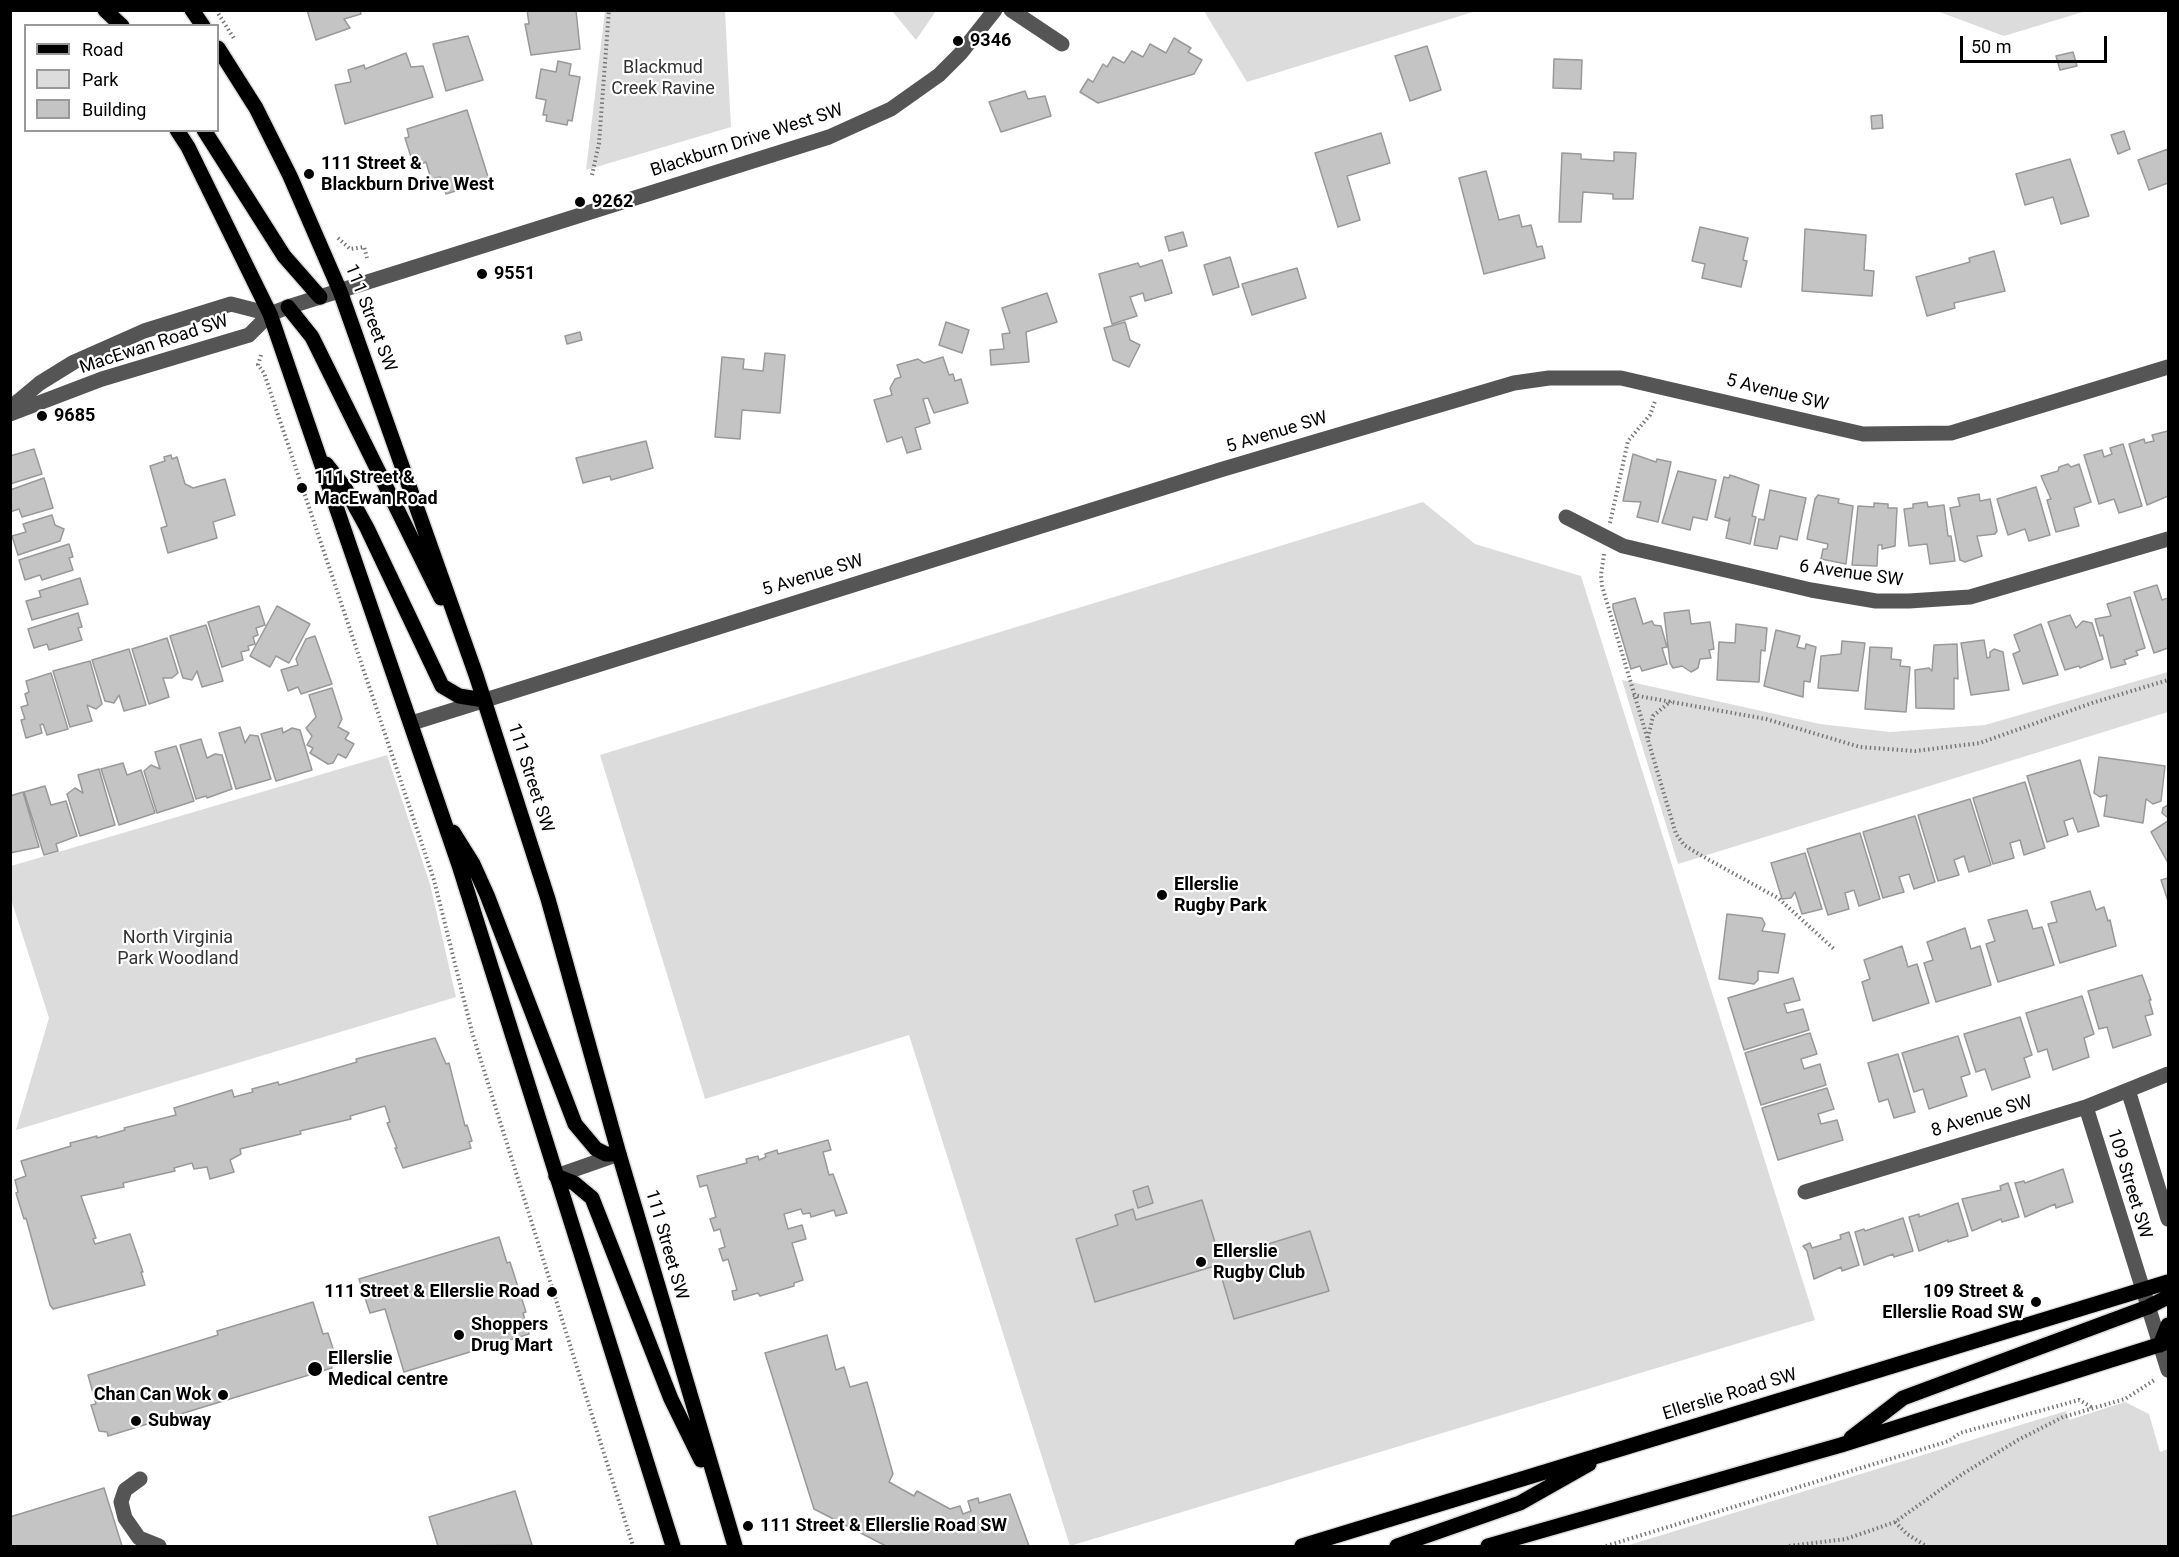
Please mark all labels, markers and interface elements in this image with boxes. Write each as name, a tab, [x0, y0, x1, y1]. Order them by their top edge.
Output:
legend	[24, 24, 219, 132]
scale bar	[1963, 24, 2110, 62]
place label: 9346	[970, 30, 1011, 52]
marker: 9346	[951, 34, 965, 48]
text: 50 m	[1971, 36, 2011, 57]
text: Road	[82, 39, 123, 60]
park label: Blackmud Creek Ravine	[611, 57, 715, 100]
text: Park	[82, 69, 118, 90]
text: Building	[82, 99, 146, 120]
street label: Blackburn Drive West SW	[648, 100, 846, 182]
place label: 111 Street & Blackburn Drive West	[321, 153, 494, 195]
marker: 111 Street & Blackburn Drive West	[302, 167, 316, 181]
place label: 9262	[592, 191, 633, 213]
marker: 9262	[573, 195, 587, 209]
street label: 111 Street SW	[340, 261, 400, 375]
place label: 9551	[494, 263, 535, 285]
marker: 9551	[475, 267, 489, 281]
street label: MacEwan Road SW	[77, 311, 231, 379]
street label: 5 Avenue SW	[1724, 370, 1830, 416]
place label: 9685	[54, 405, 95, 427]
street label: 5 Avenue SW	[1224, 407, 1330, 459]
marker: 9685	[35, 409, 49, 423]
place label: 111 Street & MacEwan Road	[314, 467, 438, 510]
marker: 111 Street & MacEwan Road	[295, 481, 309, 495]
street label: 5 Avenue SW	[760, 550, 866, 602]
street label: 6 Avenue SW	[1798, 556, 1904, 592]
street label: 111 Street SW	[502, 721, 558, 835]
place label: Ellerslie Rugby Park	[1174, 874, 1267, 916]
marker: Ellerslie Rugby Park	[1155, 888, 1169, 902]
park label: North Virginia Park Woodland	[117, 927, 239, 970]
street label: 8 Avenue SW	[1929, 1091, 2035, 1143]
street label: 109 Street SW	[2102, 1127, 2156, 1241]
street label: 111 Street SW	[640, 1188, 692, 1302]
place label: Ellerslie Rugby Club	[1213, 1241, 1305, 1284]
marker: Ellerslie Rugby Club	[1194, 1255, 1208, 1269]
place label: 111 Street & Ellerslie Road	[324, 1281, 540, 1303]
place label: 109 Street & Ellerslie Road SW	[1882, 1281, 2024, 1324]
marker: 111 Street & Ellerslie Road	[545, 1285, 559, 1299]
marker: 109 Street & Ellerslie Road SW	[2029, 1295, 2043, 1309]
place label: Shoppers Drug Mart	[471, 1314, 553, 1356]
marker: Shoppers Drug Mart	[452, 1328, 466, 1342]
place label: Ellerslie Medical centre	[328, 1348, 448, 1390]
marker: Ellerslie Medical centre	[306, 1360, 324, 1378]
street label: Ellerslie Road SW	[1660, 1364, 1800, 1426]
place label: Chan Can Wok	[94, 1384, 211, 1406]
marker: Chan Can Wok	[216, 1388, 230, 1402]
place label: Subway	[148, 1410, 211, 1432]
marker: Subway	[129, 1414, 143, 1428]
place label: 111 Street & Ellerslie Road SW	[760, 1515, 1007, 1537]
marker: 111 Street & Ellerslie Road SW	[741, 1519, 755, 1533]

